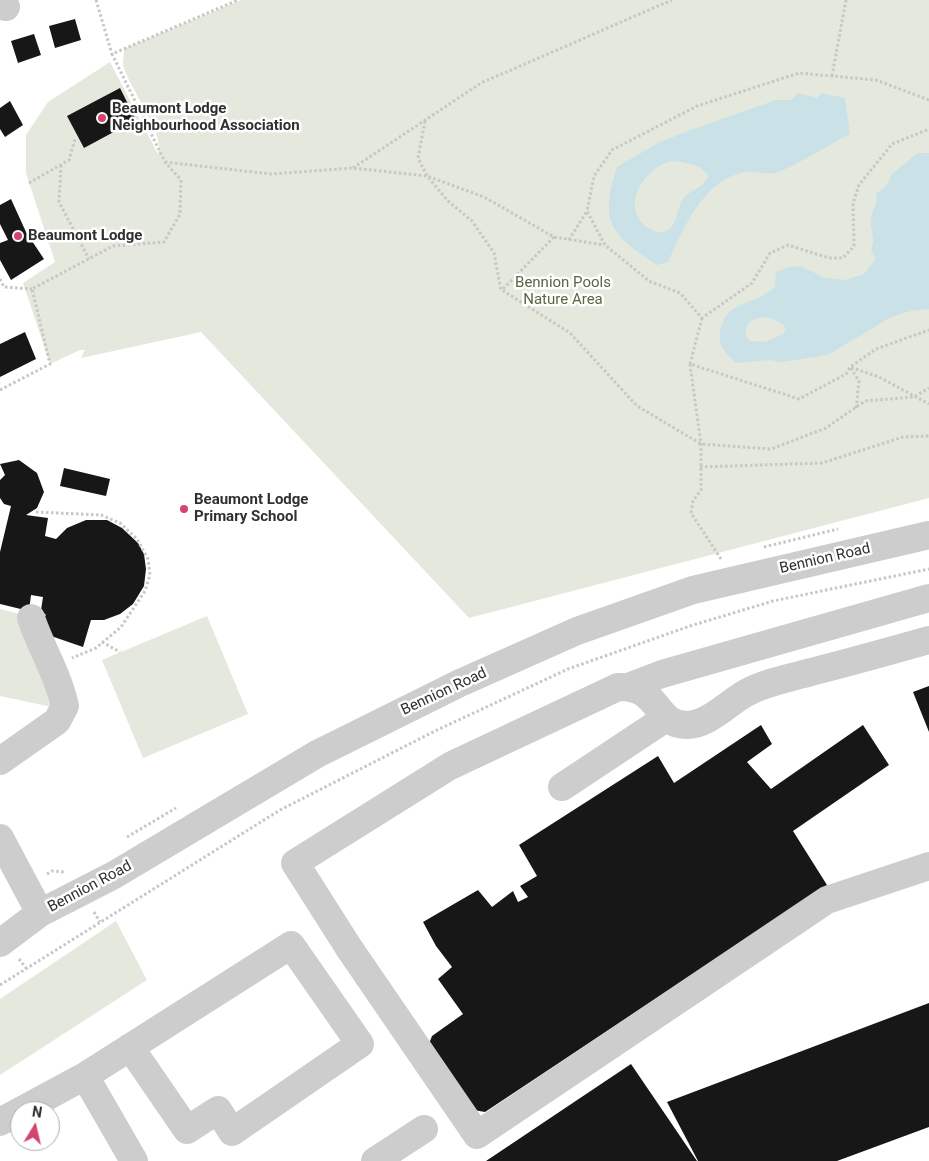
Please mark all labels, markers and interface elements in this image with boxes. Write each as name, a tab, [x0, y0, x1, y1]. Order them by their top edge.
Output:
place label: Beaumont Lodge Neighbourhood Association	[112, 100, 300, 135]
marker: Beaumont Lodge Neighbourhood Association	[96, 112, 108, 124]
place label: Beaumont Lodge	[28, 227, 142, 245]
marker: Beaumont Lodge	[12, 230, 24, 242]
park label: Bennion Pools Nature Area	[515, 274, 611, 309]
place label: Beaumont Lodge Primary School	[194, 491, 308, 526]
marker: Beaumont Lodge Primary School	[178, 503, 190, 515]
street label: Bennion Road	[778, 540, 872, 578]
street label: Bennion Road	[398, 664, 490, 720]
street label: Bennion Road	[45, 857, 135, 917]
north arrow	[10, 1101, 60, 1151]
text: N	[31, 1103, 43, 1121]

